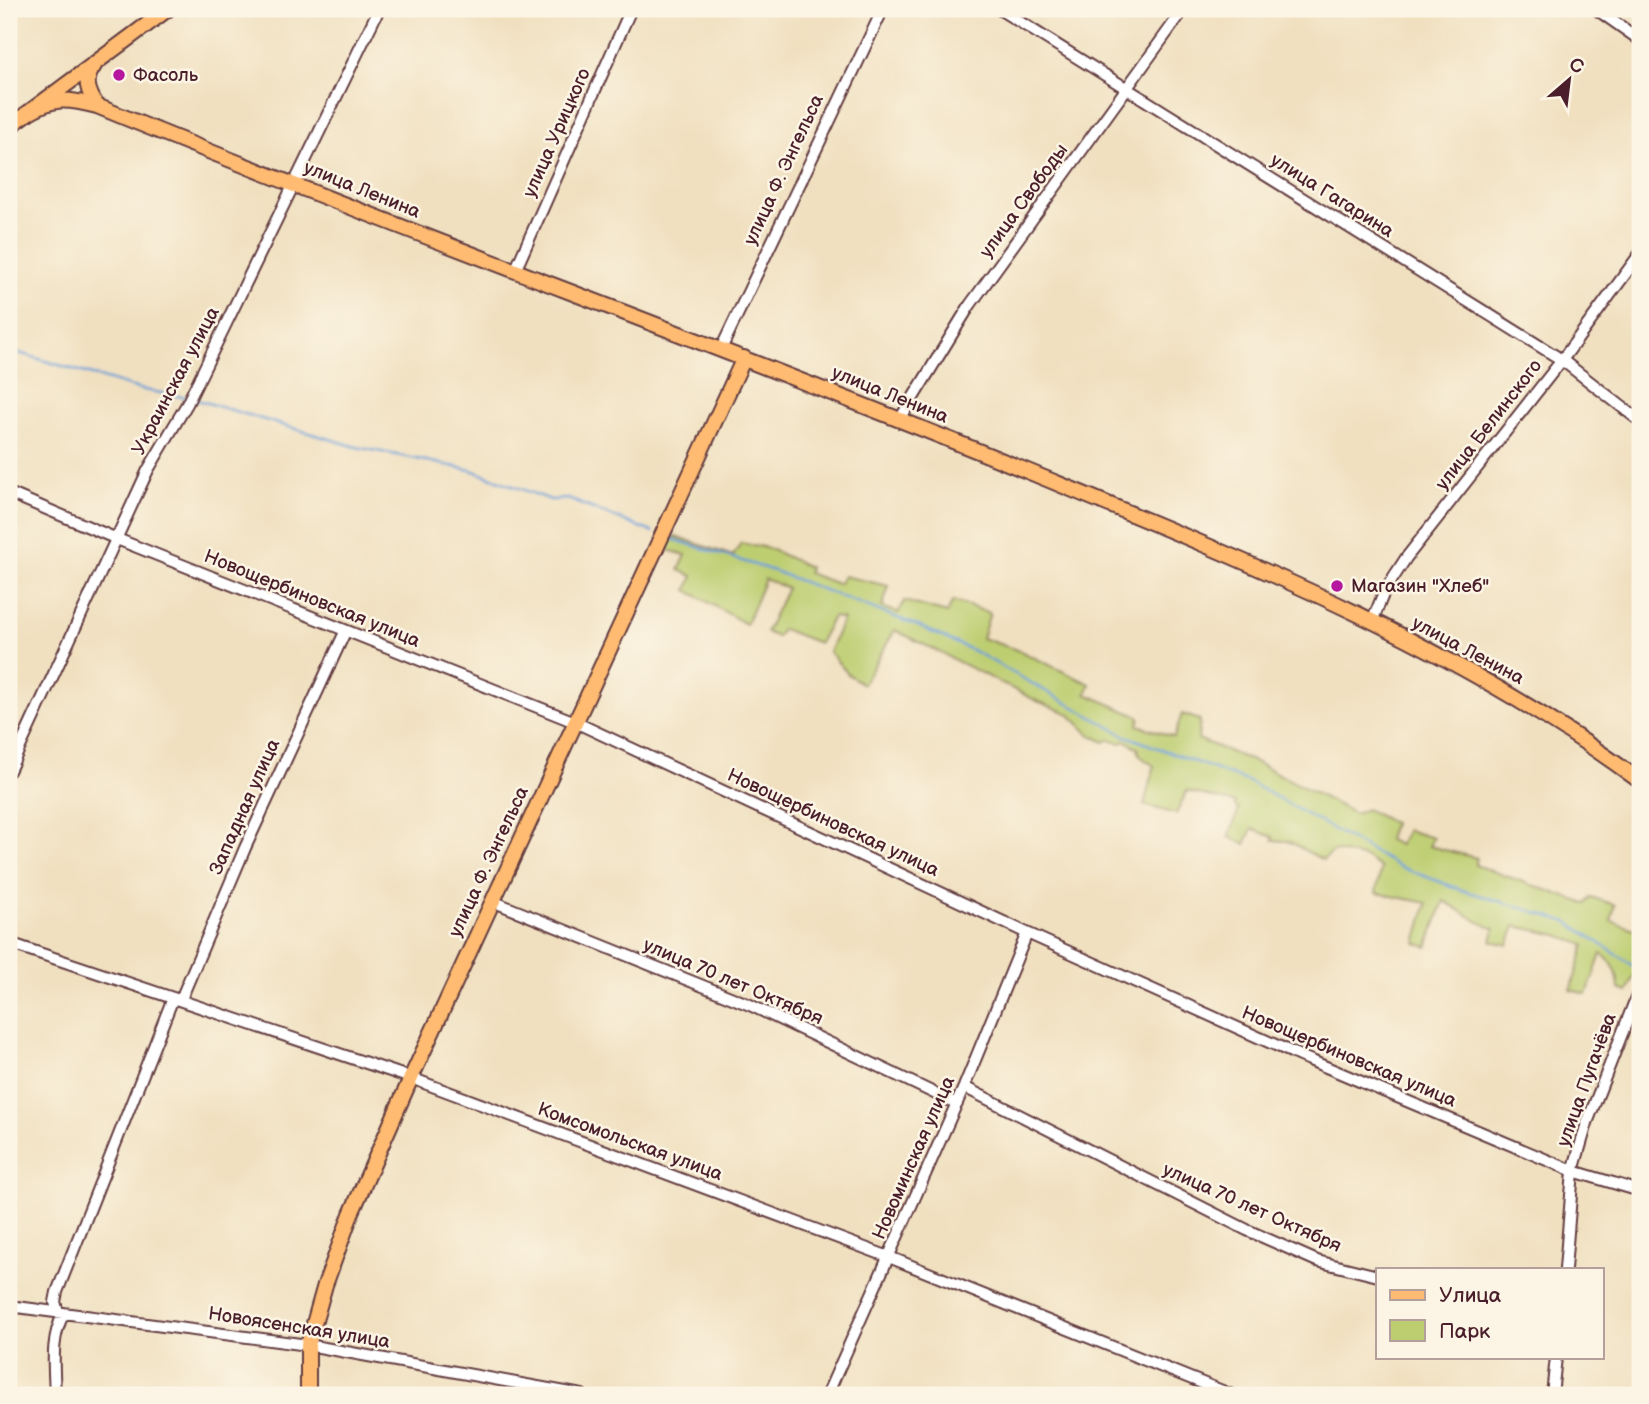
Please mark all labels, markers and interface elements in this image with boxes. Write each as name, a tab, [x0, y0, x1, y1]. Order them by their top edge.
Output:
north arrow	[1534, 46, 1604, 116]
text: С	[1565, 53, 1588, 80]
place label: Фасоль	[133, 64, 199, 87]
street label: улица Урицкого	[518, 65, 596, 201]
marker: Фасоль	[111, 67, 127, 83]
street label: улица Ф. Энгельса	[739, 91, 829, 249]
street label: улица Свободы	[975, 139, 1073, 263]
street label: улица Гагарина	[1266, 149, 1398, 243]
street label: улица Ленина	[300, 156, 424, 224]
street label: Украинская улица	[127, 303, 225, 459]
street label: улица Белинского	[1431, 355, 1547, 495]
street label: улица Ленина	[828, 361, 952, 429]
street label: Новощербиновская улица	[201, 545, 423, 653]
place label: Магазин "Хлеб"	[1351, 575, 1489, 598]
marker: Магазин "Хлеб"	[1329, 578, 1345, 594]
street label: улица Ленина	[1408, 612, 1528, 690]
street label: Западная улица	[205, 735, 285, 879]
street label: Новощербиновская улица	[723, 764, 943, 882]
street label: улица Ф. Энгельса	[444, 783, 534, 941]
street label: улица 70 лет Октября	[640, 934, 826, 1030]
street label: Новощербиновская улица	[1238, 1001, 1460, 1113]
street label: улица Пугачёва	[1552, 1010, 1622, 1150]
street label: Новоминская улица	[868, 1073, 960, 1243]
street label: Комсомольская улица	[534, 1098, 726, 1186]
street label: улица 70 лет Октября	[1159, 1158, 1345, 1258]
legend	[1376, 1268, 1604, 1358]
text: Улица	[1439, 1283, 1502, 1308]
street label: Новоясенская улица	[206, 1302, 392, 1354]
text: Парк	[1439, 1319, 1490, 1344]

